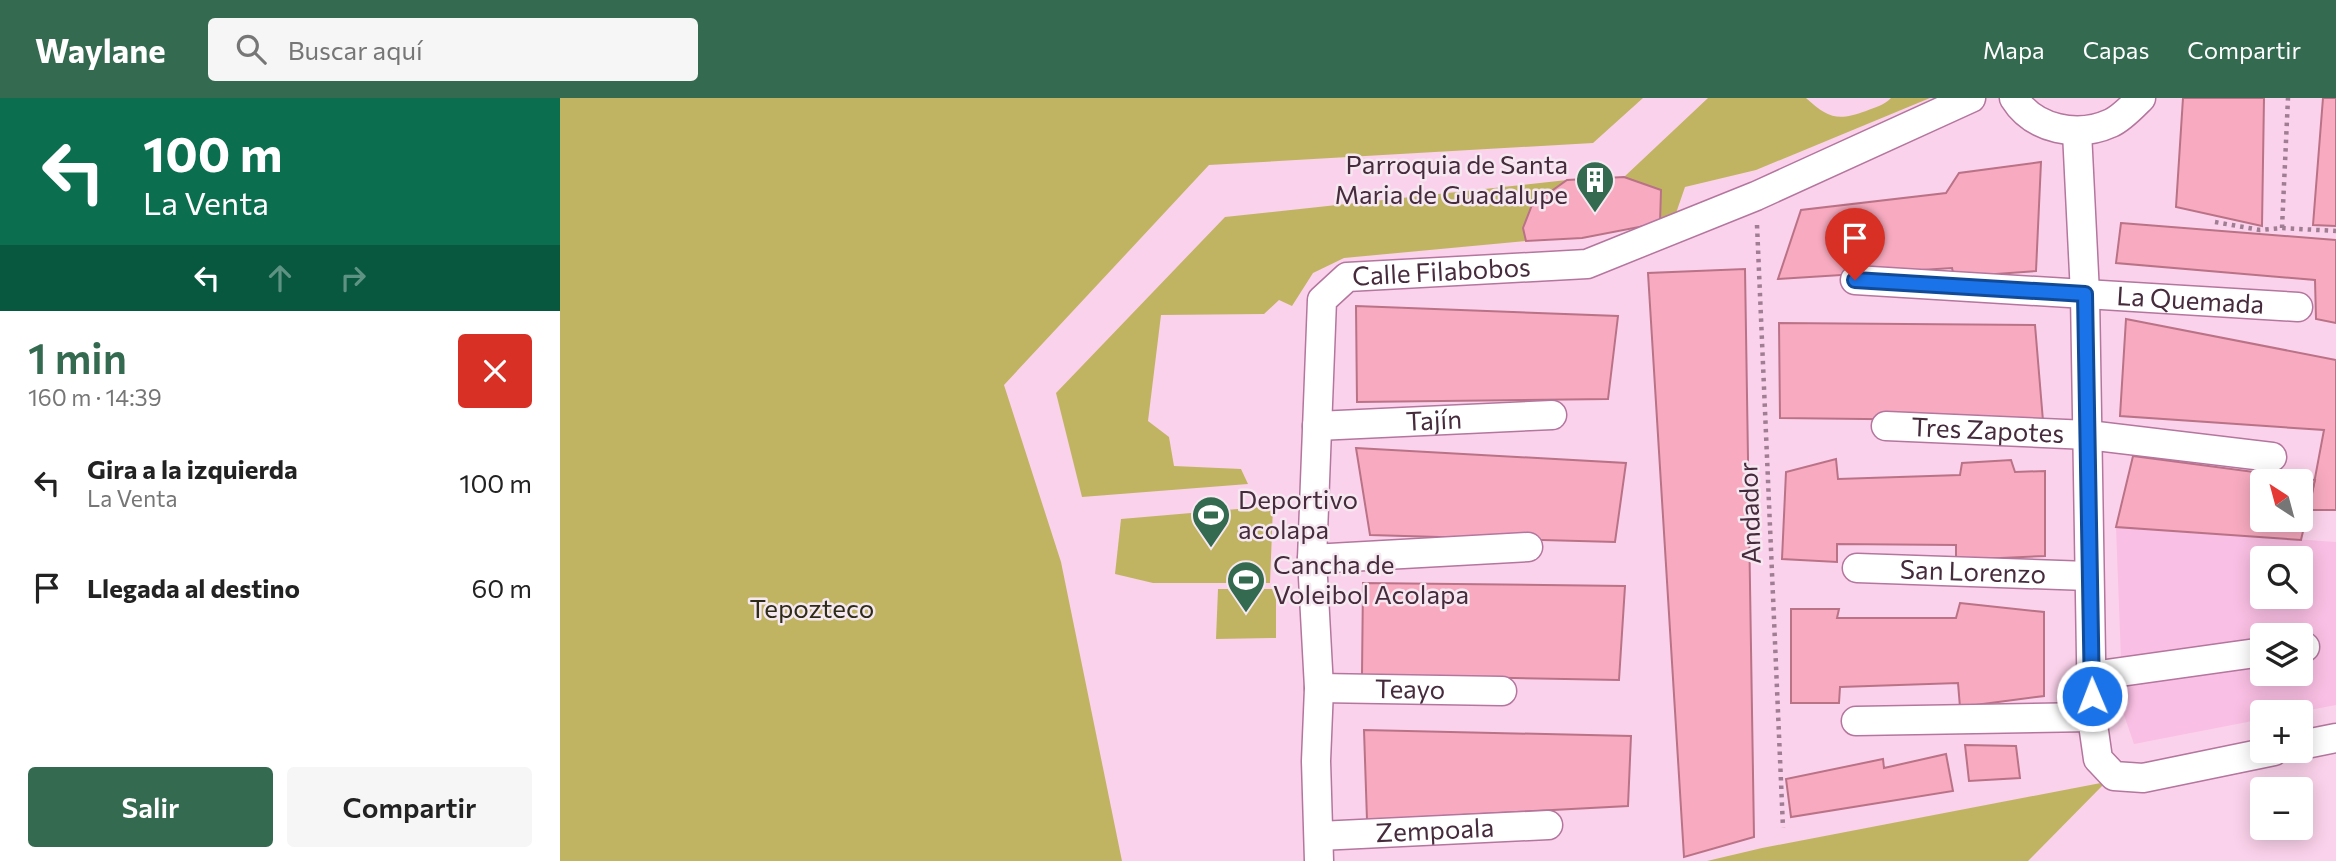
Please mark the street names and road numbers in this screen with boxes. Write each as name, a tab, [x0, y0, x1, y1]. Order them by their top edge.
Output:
street label: Calle Filabobos	[1351, 250, 1531, 291]
street label: La Quemada	[2116, 279, 2265, 319]
street label: Tajín	[1405, 402, 1463, 436]
street label: Tres Zapotes	[1911, 410, 2065, 448]
street label: Andador	[1731, 461, 1766, 565]
street label: San Lorenzo	[1899, 552, 2047, 589]
street label: Teayo	[1375, 672, 1445, 704]
street label: Zempoala	[1375, 811, 1495, 847]

